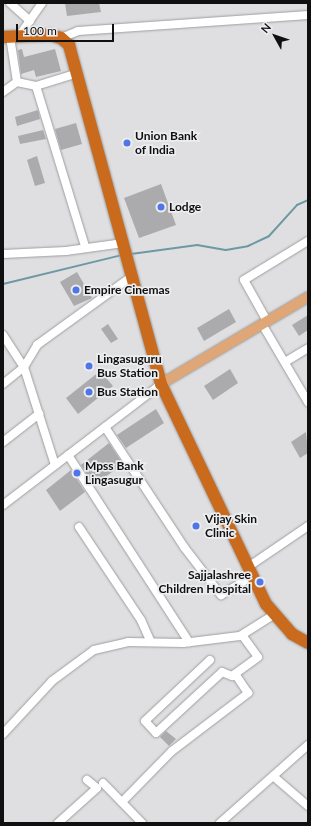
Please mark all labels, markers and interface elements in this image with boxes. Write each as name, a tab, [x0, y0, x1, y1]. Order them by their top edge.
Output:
scale bar	[18, 16, 116, 42]
north arrow	[255, 16, 295, 56]
text: N	[258, 21, 273, 35]
text: 100 m	[23, 23, 57, 38]
place label: Union Bank of India	[135, 129, 197, 157]
marker: Union Bank of India	[122, 138, 132, 148]
place label: Lodge	[169, 200, 201, 214]
marker: Lodge	[156, 202, 166, 212]
place label: Empire Cinemas	[84, 283, 170, 297]
marker: Empire Cinemas	[71, 285, 81, 295]
place label: Lingasuguru Bus Station	[97, 352, 162, 380]
marker: Lingasuguru Bus Station	[84, 361, 94, 371]
place label: Bus Station	[97, 385, 158, 399]
marker: Bus Station	[84, 387, 94, 397]
place label: Mpss Bank Lingasugur	[85, 459, 144, 487]
marker: Mpss Bank Lingasugur	[72, 468, 82, 478]
place label: Vijay Skin Clinic	[205, 512, 257, 540]
marker: Vijay Skin Clinic	[190, 520, 202, 532]
place label: Sajjalashree Children Hospital	[158, 568, 251, 596]
marker: Sajjalashree Children Hospital	[254, 576, 266, 588]

